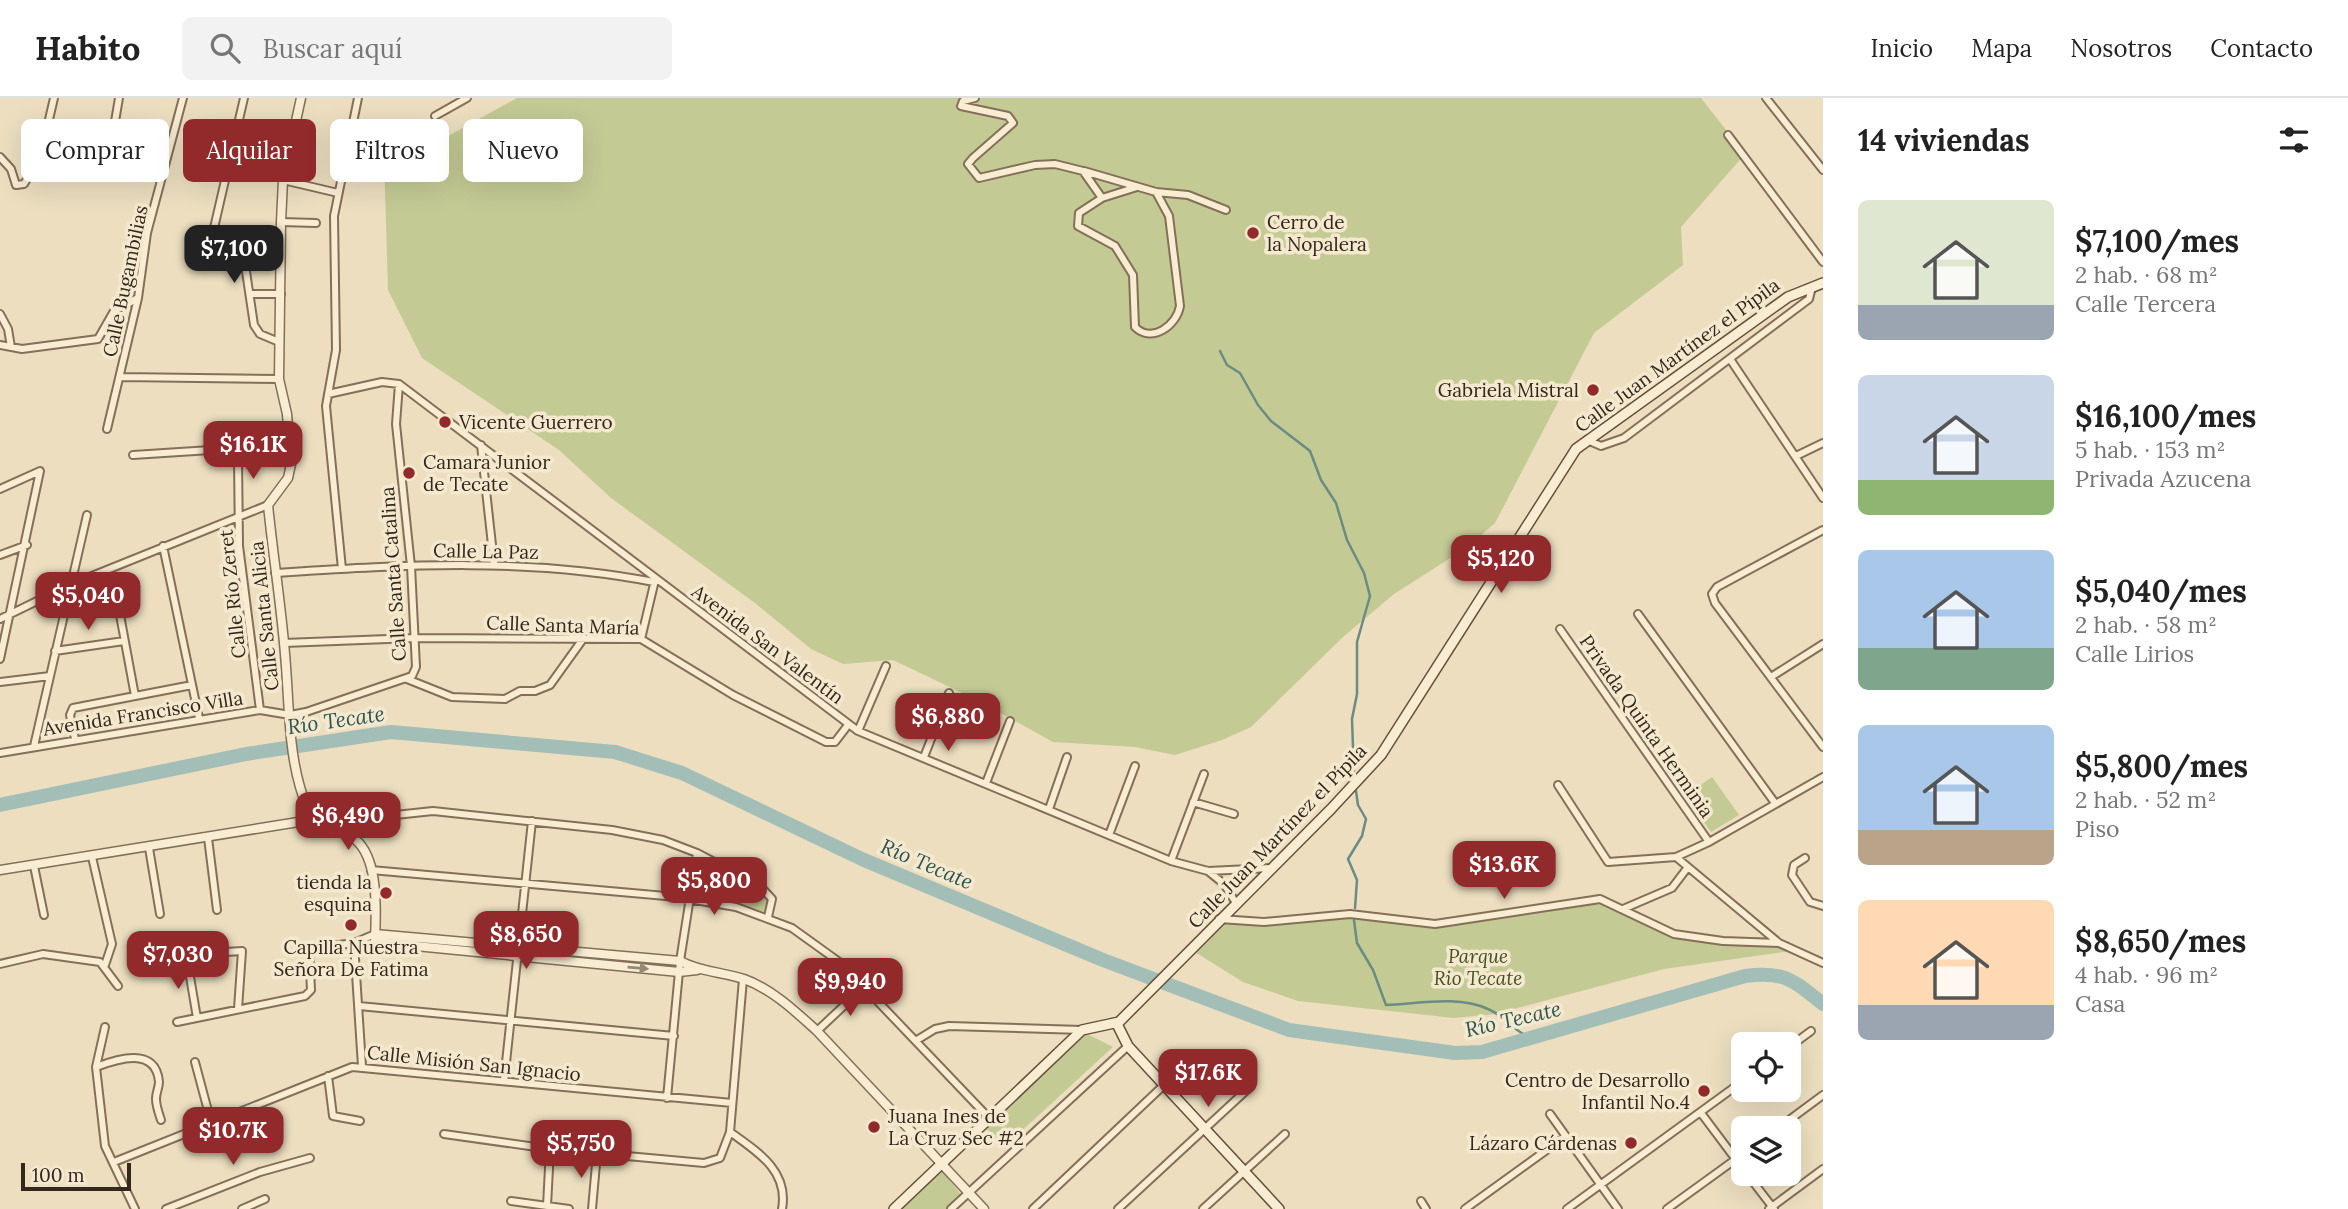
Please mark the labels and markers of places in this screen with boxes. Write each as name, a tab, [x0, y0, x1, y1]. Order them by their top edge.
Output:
place label: Cerro de la Nopalera	[1267, 210, 1367, 256]
marker: Cerro de la Nopalera	[1245, 225, 1261, 241]
pin: $7,100	[177, 226, 291, 285]
place label: Gabriela Mistral	[1438, 378, 1579, 402]
marker: Gabriela Mistral	[1585, 382, 1601, 398]
place label: Vicente Guerrero	[458, 410, 613, 434]
marker: Vicente Guerrero	[437, 414, 453, 430]
pin: $16.1K	[196, 422, 310, 481]
place label: Camara Junior de Tecate	[423, 450, 551, 496]
marker: Camara Junior de Tecate	[401, 465, 417, 481]
pin: $5,120	[1444, 536, 1558, 595]
pin: $5,040	[31, 573, 145, 632]
pin: $6,880	[891, 694, 1005, 753]
pin: $6,490	[291, 792, 405, 852]
pin: $13.6K	[1447, 842, 1561, 901]
pin: $5,800	[657, 858, 771, 917]
place label: tienda la esquina	[296, 870, 372, 916]
marker: tienda la esquina	[378, 885, 394, 901]
pin: $8,650	[469, 912, 583, 971]
marker: Capilla Nuestra Señora De Fatima	[343, 917, 359, 933]
pin: $7,030	[121, 932, 235, 991]
place label: Capilla Nuestra Señora De Fatima	[274, 935, 429, 981]
pin: $9,940	[793, 958, 907, 1018]
pin: $17.6K	[1151, 1049, 1265, 1109]
place label: Centro de Desarrollo Infantil No.4	[1505, 1068, 1690, 1114]
marker: Centro de Desarrollo Infantil No.4	[1696, 1083, 1712, 1099]
place label: Juana Ines de La Cruz Sec #2	[887, 1104, 1024, 1150]
pin: $10.7K	[176, 1108, 290, 1167]
marker: Juana Ines de La Cruz Sec #2	[866, 1119, 882, 1135]
pin: $5,750	[524, 1121, 638, 1180]
place label: Lázaro Cárdenas	[1469, 1131, 1617, 1155]
marker: Lázaro Cárdenas	[1623, 1135, 1639, 1151]

